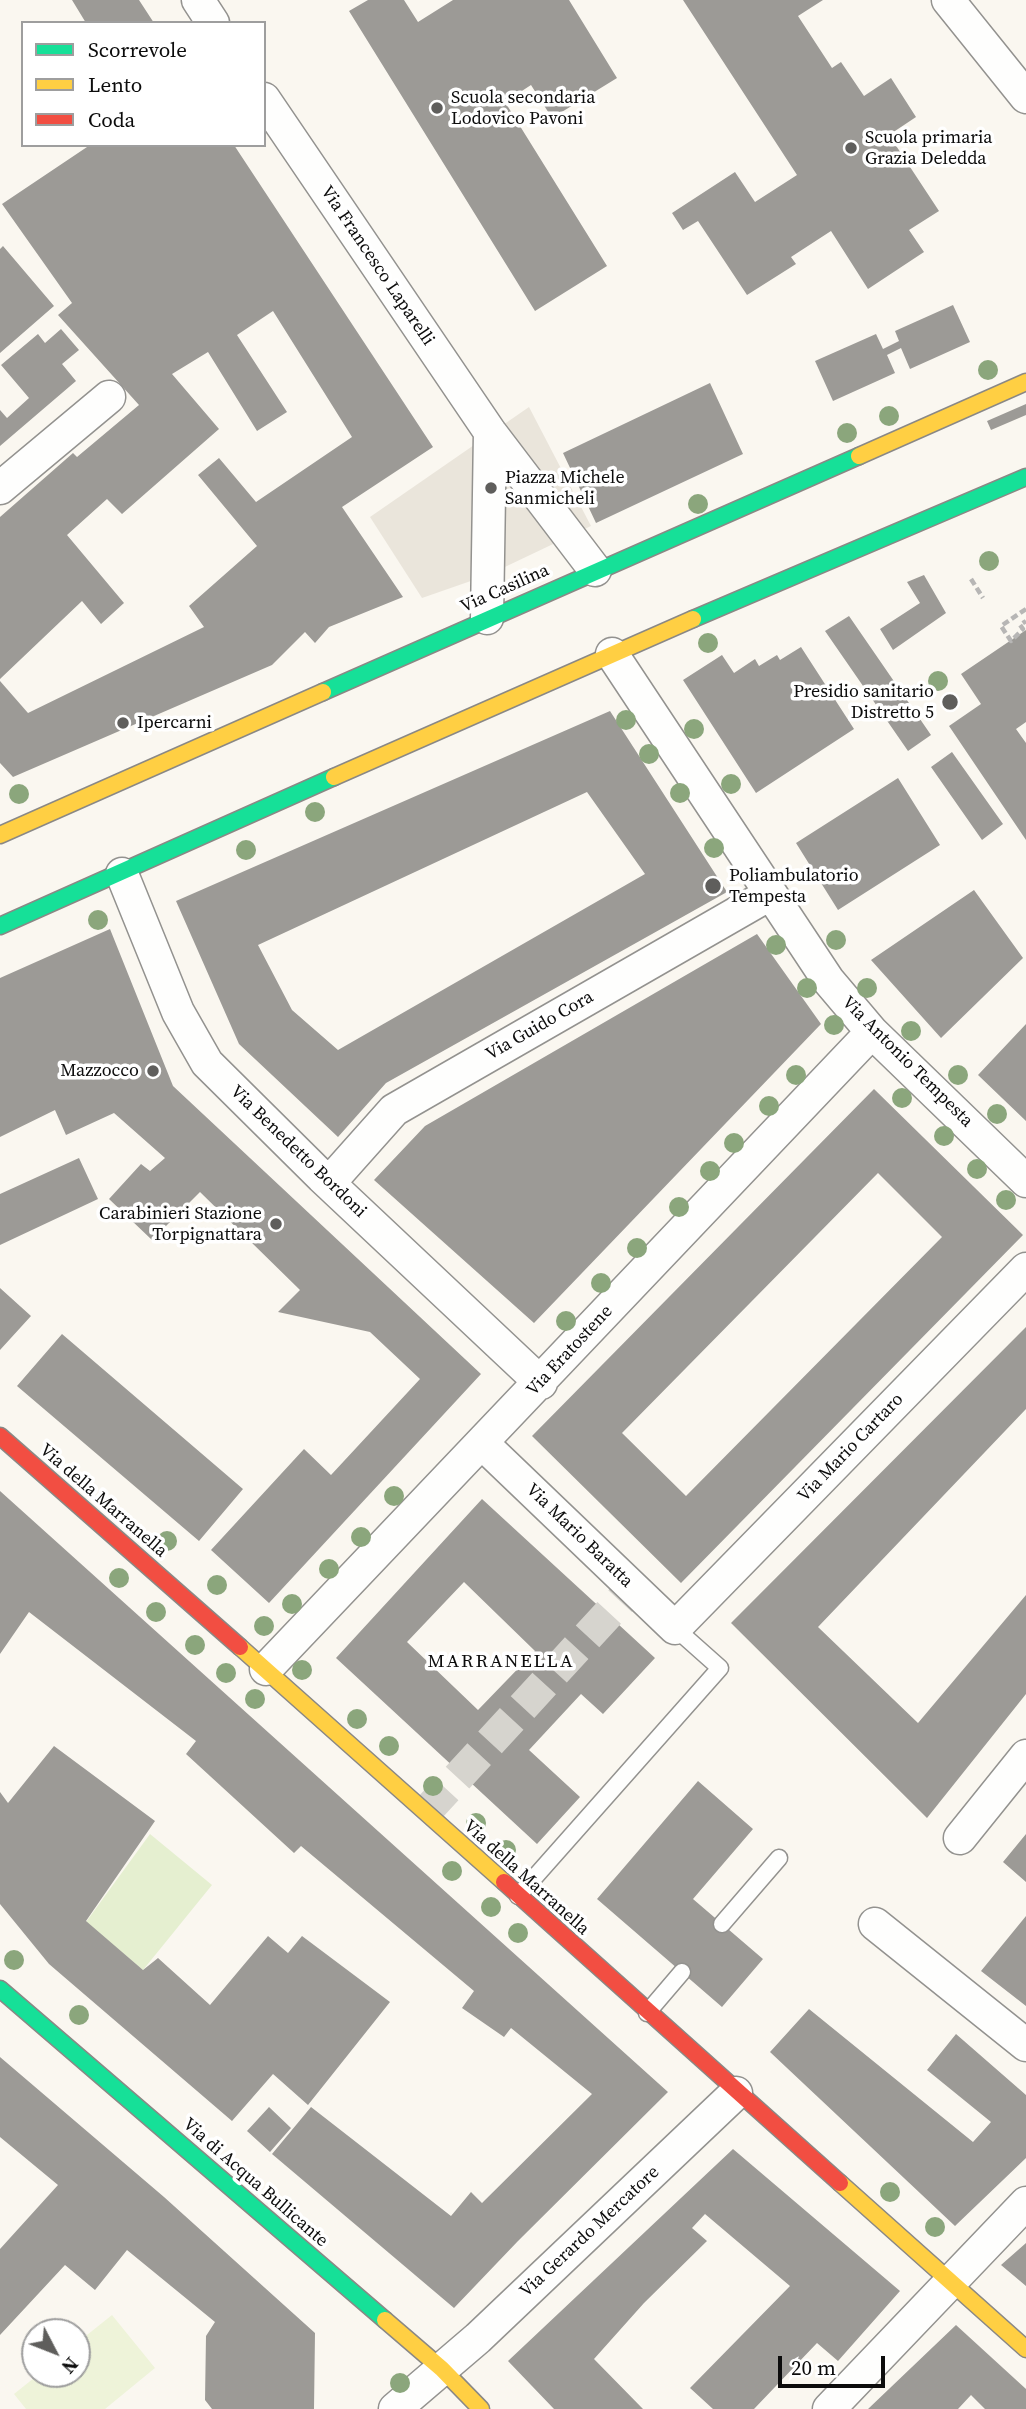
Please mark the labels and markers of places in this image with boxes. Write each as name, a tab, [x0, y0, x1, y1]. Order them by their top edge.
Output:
place label: Scuola secondaria Lodovico Pavoni	[451, 87, 595, 130]
marker: Scuola secondaria Lodovico Pavoni	[429, 100, 445, 116]
place label: Scuola primaria Grazia Deledda	[865, 127, 992, 170]
marker: Scuola primaria Grazia Deledda	[843, 140, 859, 156]
place label: Piazza Michele Sanmicheli	[505, 467, 625, 510]
marker: Piazza Michele Sanmicheli	[483, 480, 499, 496]
place label: Presidio sanitario Distretto 5	[793, 681, 934, 724]
marker: Presidio sanitario Distretto 5	[940, 692, 960, 712]
place label: Ipercarni	[137, 712, 212, 734]
marker: Ipercarni	[115, 715, 131, 731]
place label: Poliambulatorio Tempesta	[729, 865, 859, 908]
marker: Poliambulatorio Tempesta	[703, 876, 723, 896]
place label: Mazzocco	[60, 1060, 139, 1082]
marker: Mazzocco	[145, 1063, 161, 1079]
place label: Carabinieri Stazione Torpignattara	[99, 1203, 262, 1246]
marker: Carabinieri Stazione Torpignattara	[268, 1216, 284, 1232]

